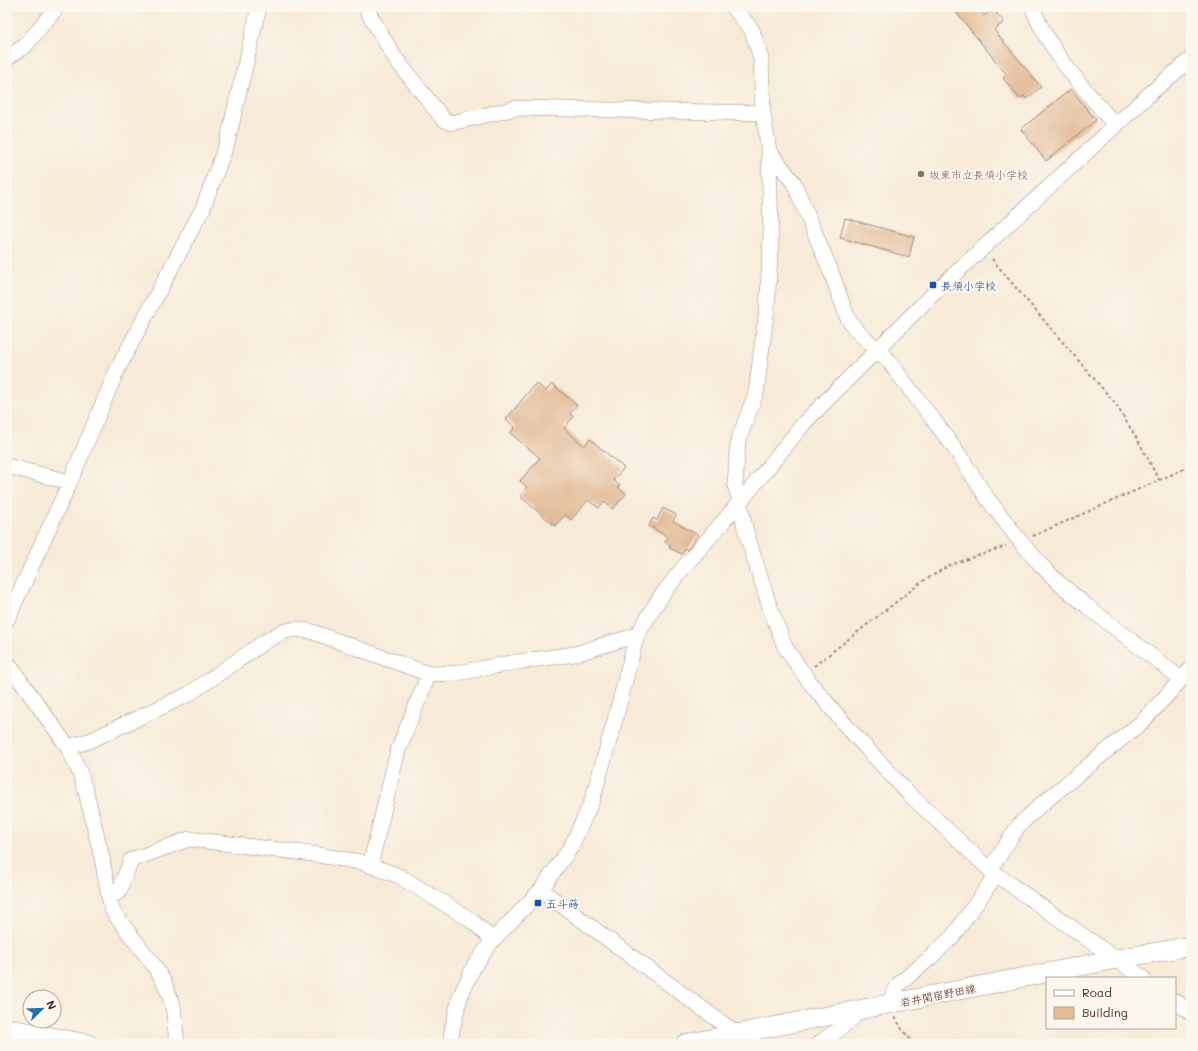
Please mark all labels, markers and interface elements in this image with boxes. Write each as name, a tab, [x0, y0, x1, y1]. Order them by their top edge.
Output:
place label: 坂東市立長須小学校	[929, 167, 1028, 182]
marker: 坂東市立長須小学校	[916, 169, 926, 179]
place label: 長須小学校	[941, 278, 996, 293]
marker: 長須小学校	[928, 280, 938, 290]
place label: 五斗蒔	[546, 896, 579, 911]
marker: 五斗蒔	[533, 898, 543, 908]
legend	[1046, 977, 1176, 1029]
street label: 岩井関宿野田線	[899, 980, 977, 1010]
text: Road	[1082, 984, 1112, 1000]
north arrow	[22, 989, 62, 1029]
text: N	[43, 998, 60, 1012]
text: Building	[1082, 1004, 1128, 1020]

